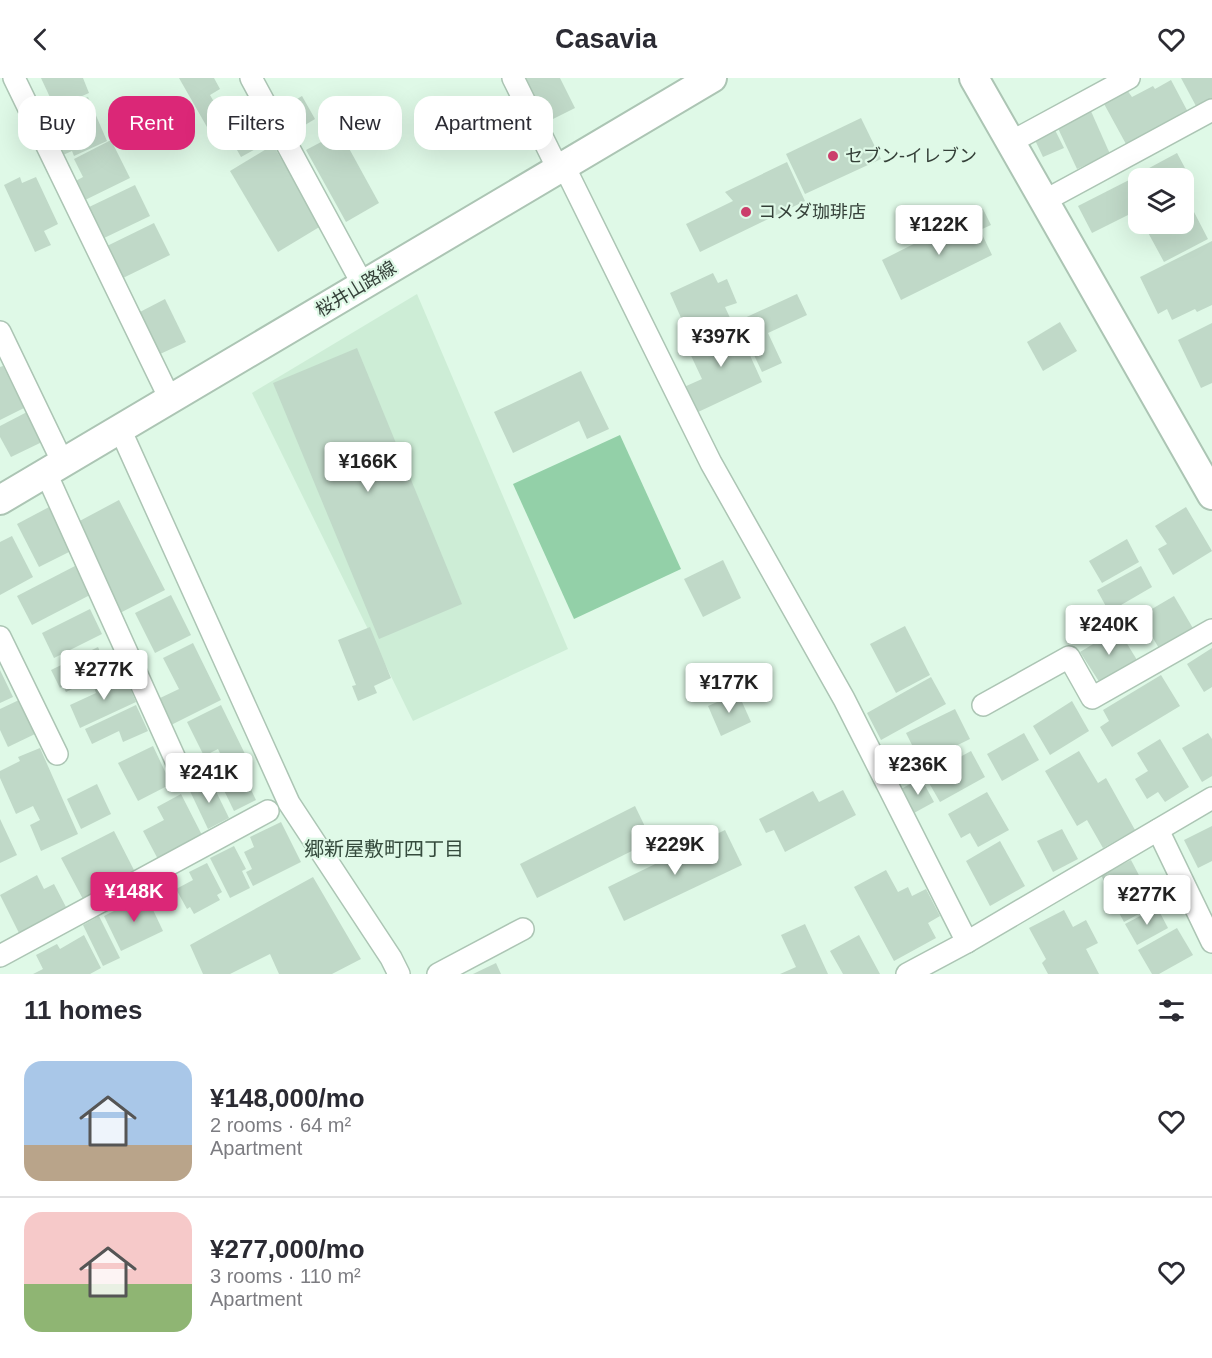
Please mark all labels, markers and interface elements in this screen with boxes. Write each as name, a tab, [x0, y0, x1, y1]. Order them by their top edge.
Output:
icon: back	[24, 23, 57, 56]
icon: heart	[1155, 23, 1188, 56]
text: Casavia	[555, 24, 657, 54]
chip: Buy	[18, 96, 96, 150]
chip: Rent	[108, 96, 195, 150]
chip: Filters	[207, 96, 306, 150]
chip: New	[318, 96, 402, 150]
chip: Apartment	[414, 96, 553, 150]
place label: セブン-イレブン	[845, 146, 977, 166]
marker: セブン-イレブン	[826, 149, 840, 163]
map controls	[1128, 168, 1194, 234]
button: layers	[1128, 168, 1194, 234]
place label: コメダ珈琲店	[758, 202, 866, 222]
marker: コメダ珈琲店	[739, 205, 753, 219]
pin: ¥122K	[897, 205, 981, 256]
text: ¥122K	[910, 213, 968, 235]
street label: 桜井山路線	[312, 257, 400, 321]
pin: ¥397K	[679, 317, 763, 368]
text: ¥397K	[692, 325, 750, 347]
pin: ¥166K	[326, 442, 410, 493]
text: ¥166K	[339, 450, 397, 472]
pin: ¥240K	[1067, 605, 1151, 656]
text: ¥240K	[1080, 613, 1138, 635]
pin: ¥277K	[62, 650, 146, 701]
text: ¥277K	[75, 658, 133, 680]
pin: ¥177K	[687, 663, 771, 714]
text: ¥177K	[700, 671, 758, 693]
pin: ¥236K	[876, 745, 960, 796]
pin: ¥241K	[167, 753, 251, 804]
text: ¥236K	[889, 753, 947, 775]
text: ¥241K	[180, 761, 238, 783]
pin: ¥229K	[633, 825, 717, 876]
text: ¥229K	[646, 833, 704, 855]
district label: 郷新屋敷町四丁目	[304, 838, 464, 860]
pin: ¥148K	[92, 872, 176, 923]
pin: ¥277K	[1105, 875, 1189, 926]
text: ¥148K	[105, 880, 163, 902]
text: ¥277K	[1118, 883, 1176, 905]
icon: filters	[1155, 994, 1188, 1027]
text: 11 homes	[24, 995, 143, 1025]
text: ¥148,000/mo	[210, 1083, 365, 1113]
icon: home	[72, 1085, 144, 1157]
icon: heart	[1155, 1105, 1188, 1138]
text: 2 rooms · 64 m²	[210, 1114, 351, 1136]
text: Apartment	[210, 1137, 302, 1159]
text: ¥277,000/mo	[210, 1234, 365, 1264]
icon: home	[72, 1236, 144, 1308]
icon: heart	[1155, 1256, 1188, 1289]
text: 3 rooms · 110 m²	[210, 1265, 361, 1287]
text: Apartment	[210, 1288, 302, 1310]

